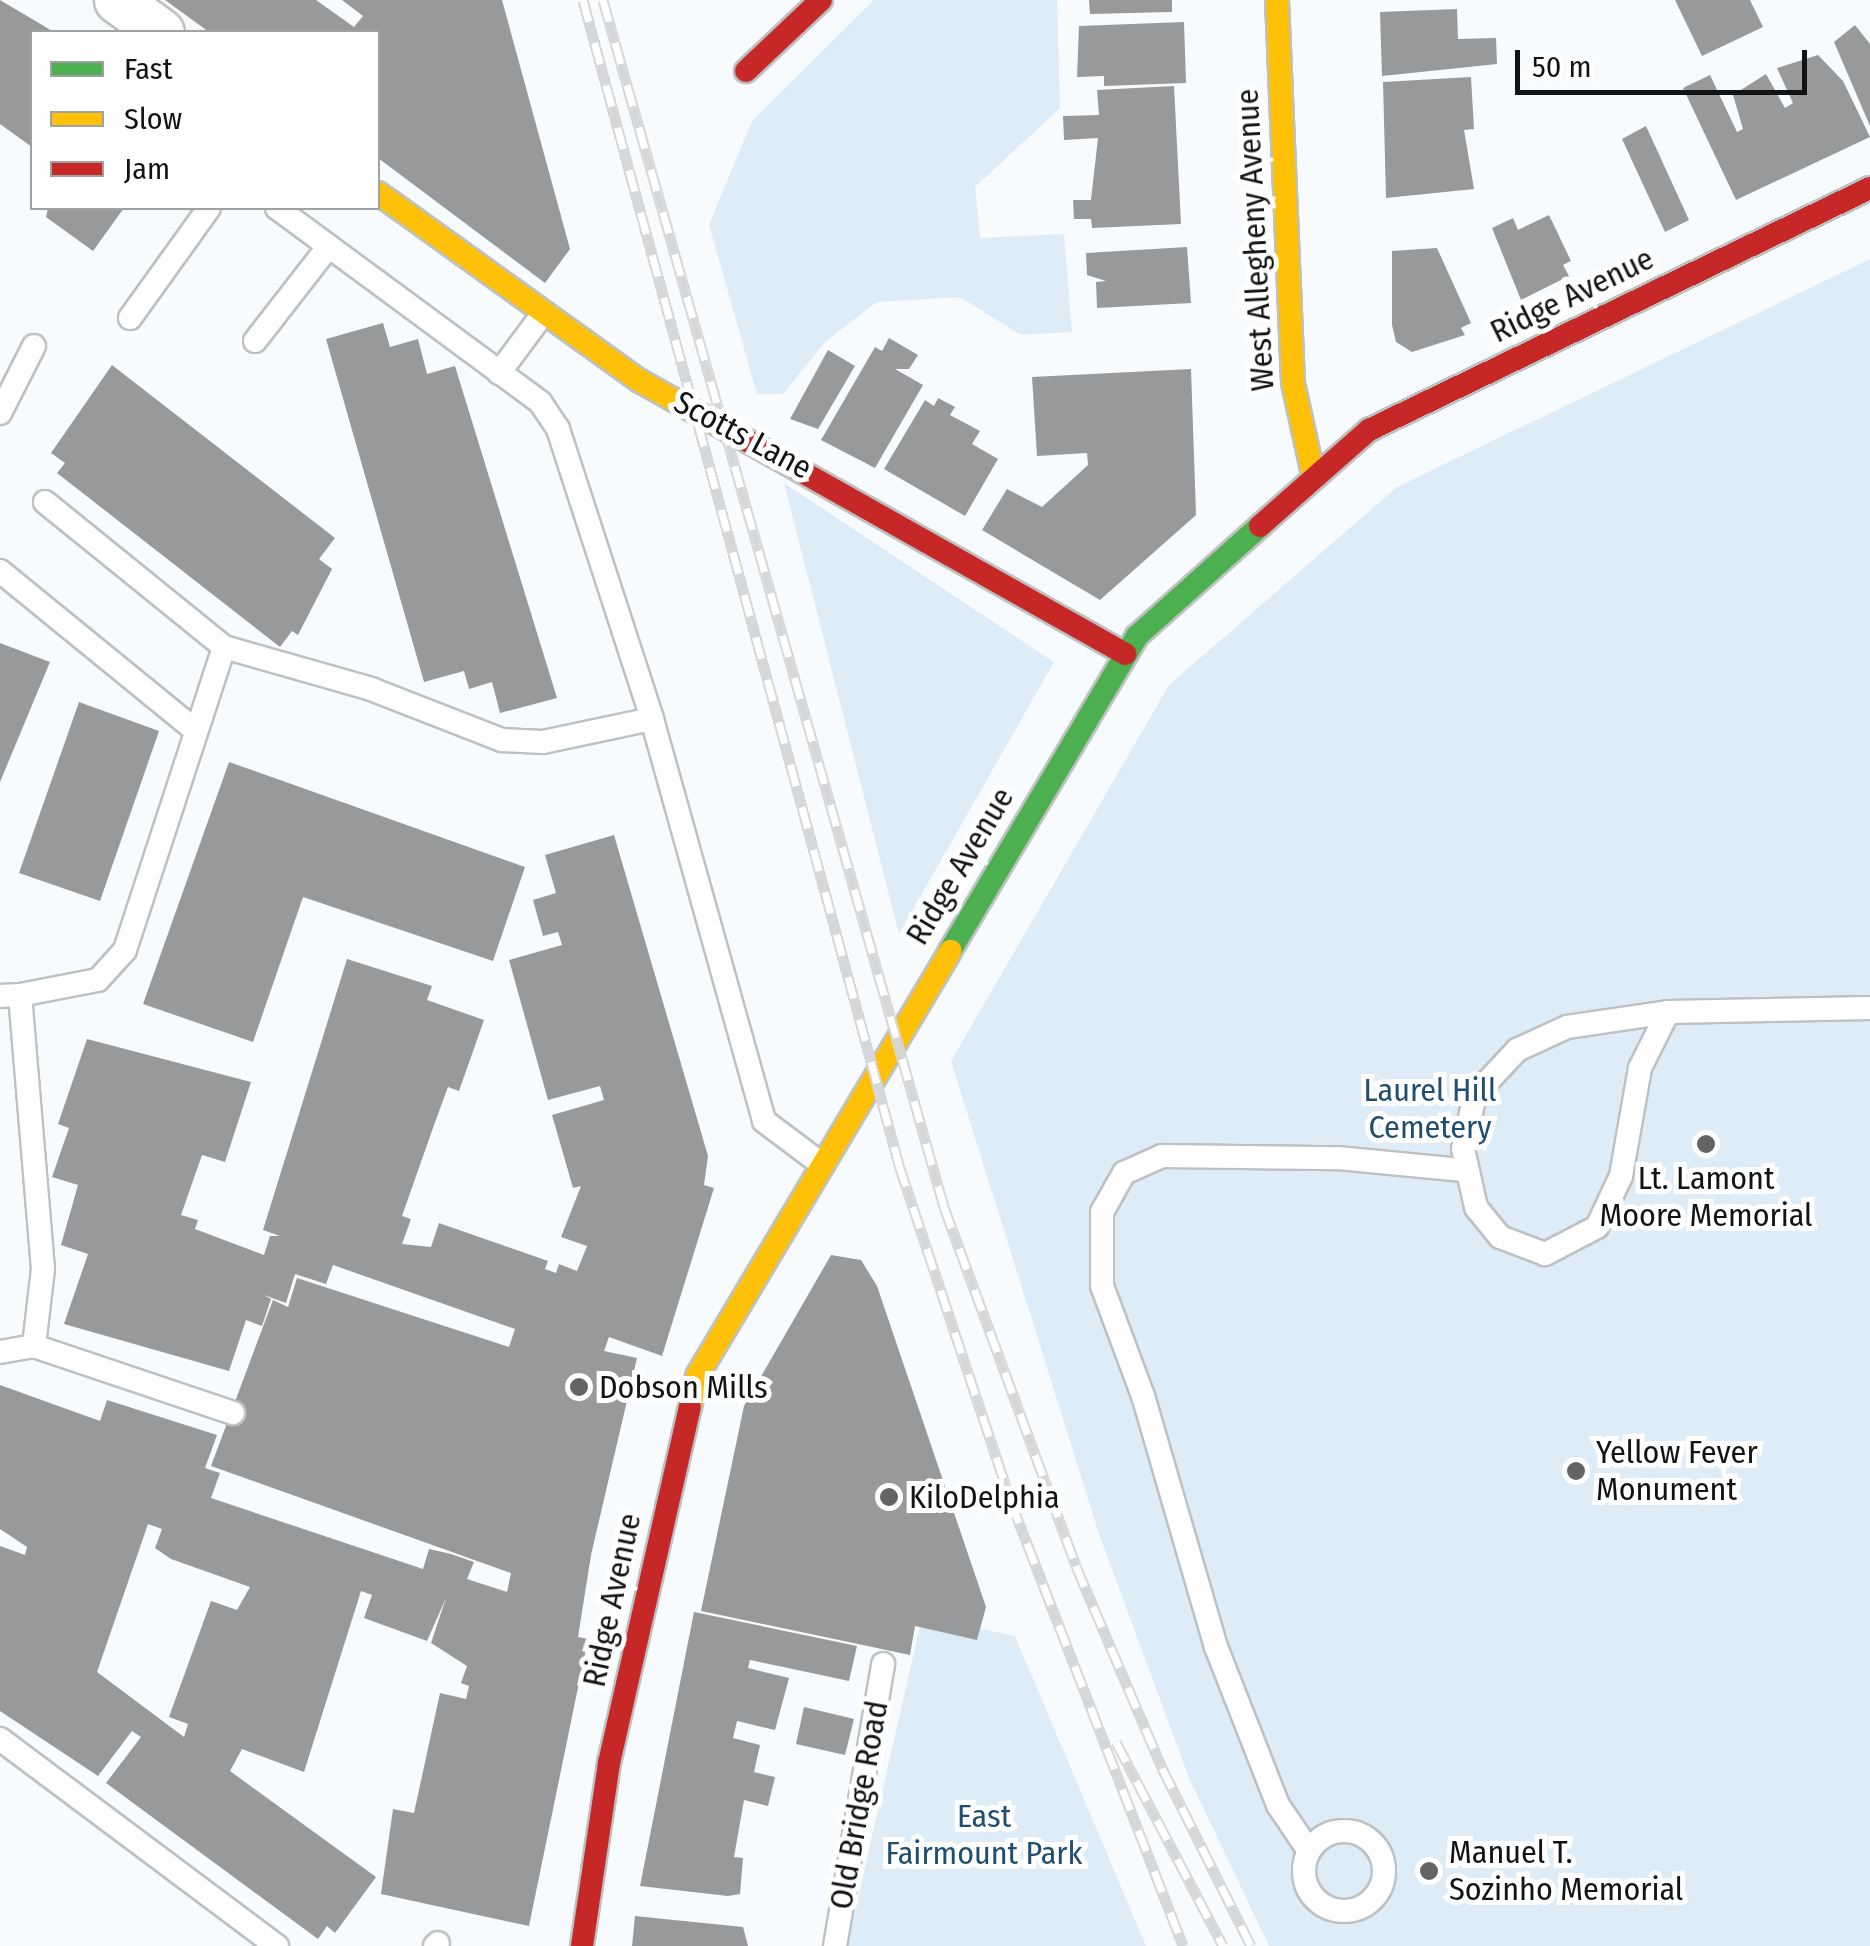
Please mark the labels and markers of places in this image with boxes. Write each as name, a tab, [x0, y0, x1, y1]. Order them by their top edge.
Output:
marker: Lt. Lamont Moore Memorial	[1695, 1133, 1717, 1155]
place label: Lt. Lamont Moore Memorial	[1599, 1160, 1813, 1235]
place label: Dobson Mills	[599, 1368, 768, 1406]
marker: Dobson Mills	[568, 1376, 590, 1398]
place label: Yellow Fever Monument	[1596, 1434, 1758, 1509]
marker: Yellow Fever Monument	[1565, 1460, 1587, 1482]
place label: KiloDelphia	[909, 1478, 1060, 1516]
marker: KiloDelphia	[878, 1486, 900, 1508]
place label: Manuel T. Sozinho Memorial	[1449, 1834, 1683, 1909]
marker: Manuel T. Sozinho Memorial	[1418, 1860, 1440, 1882]

